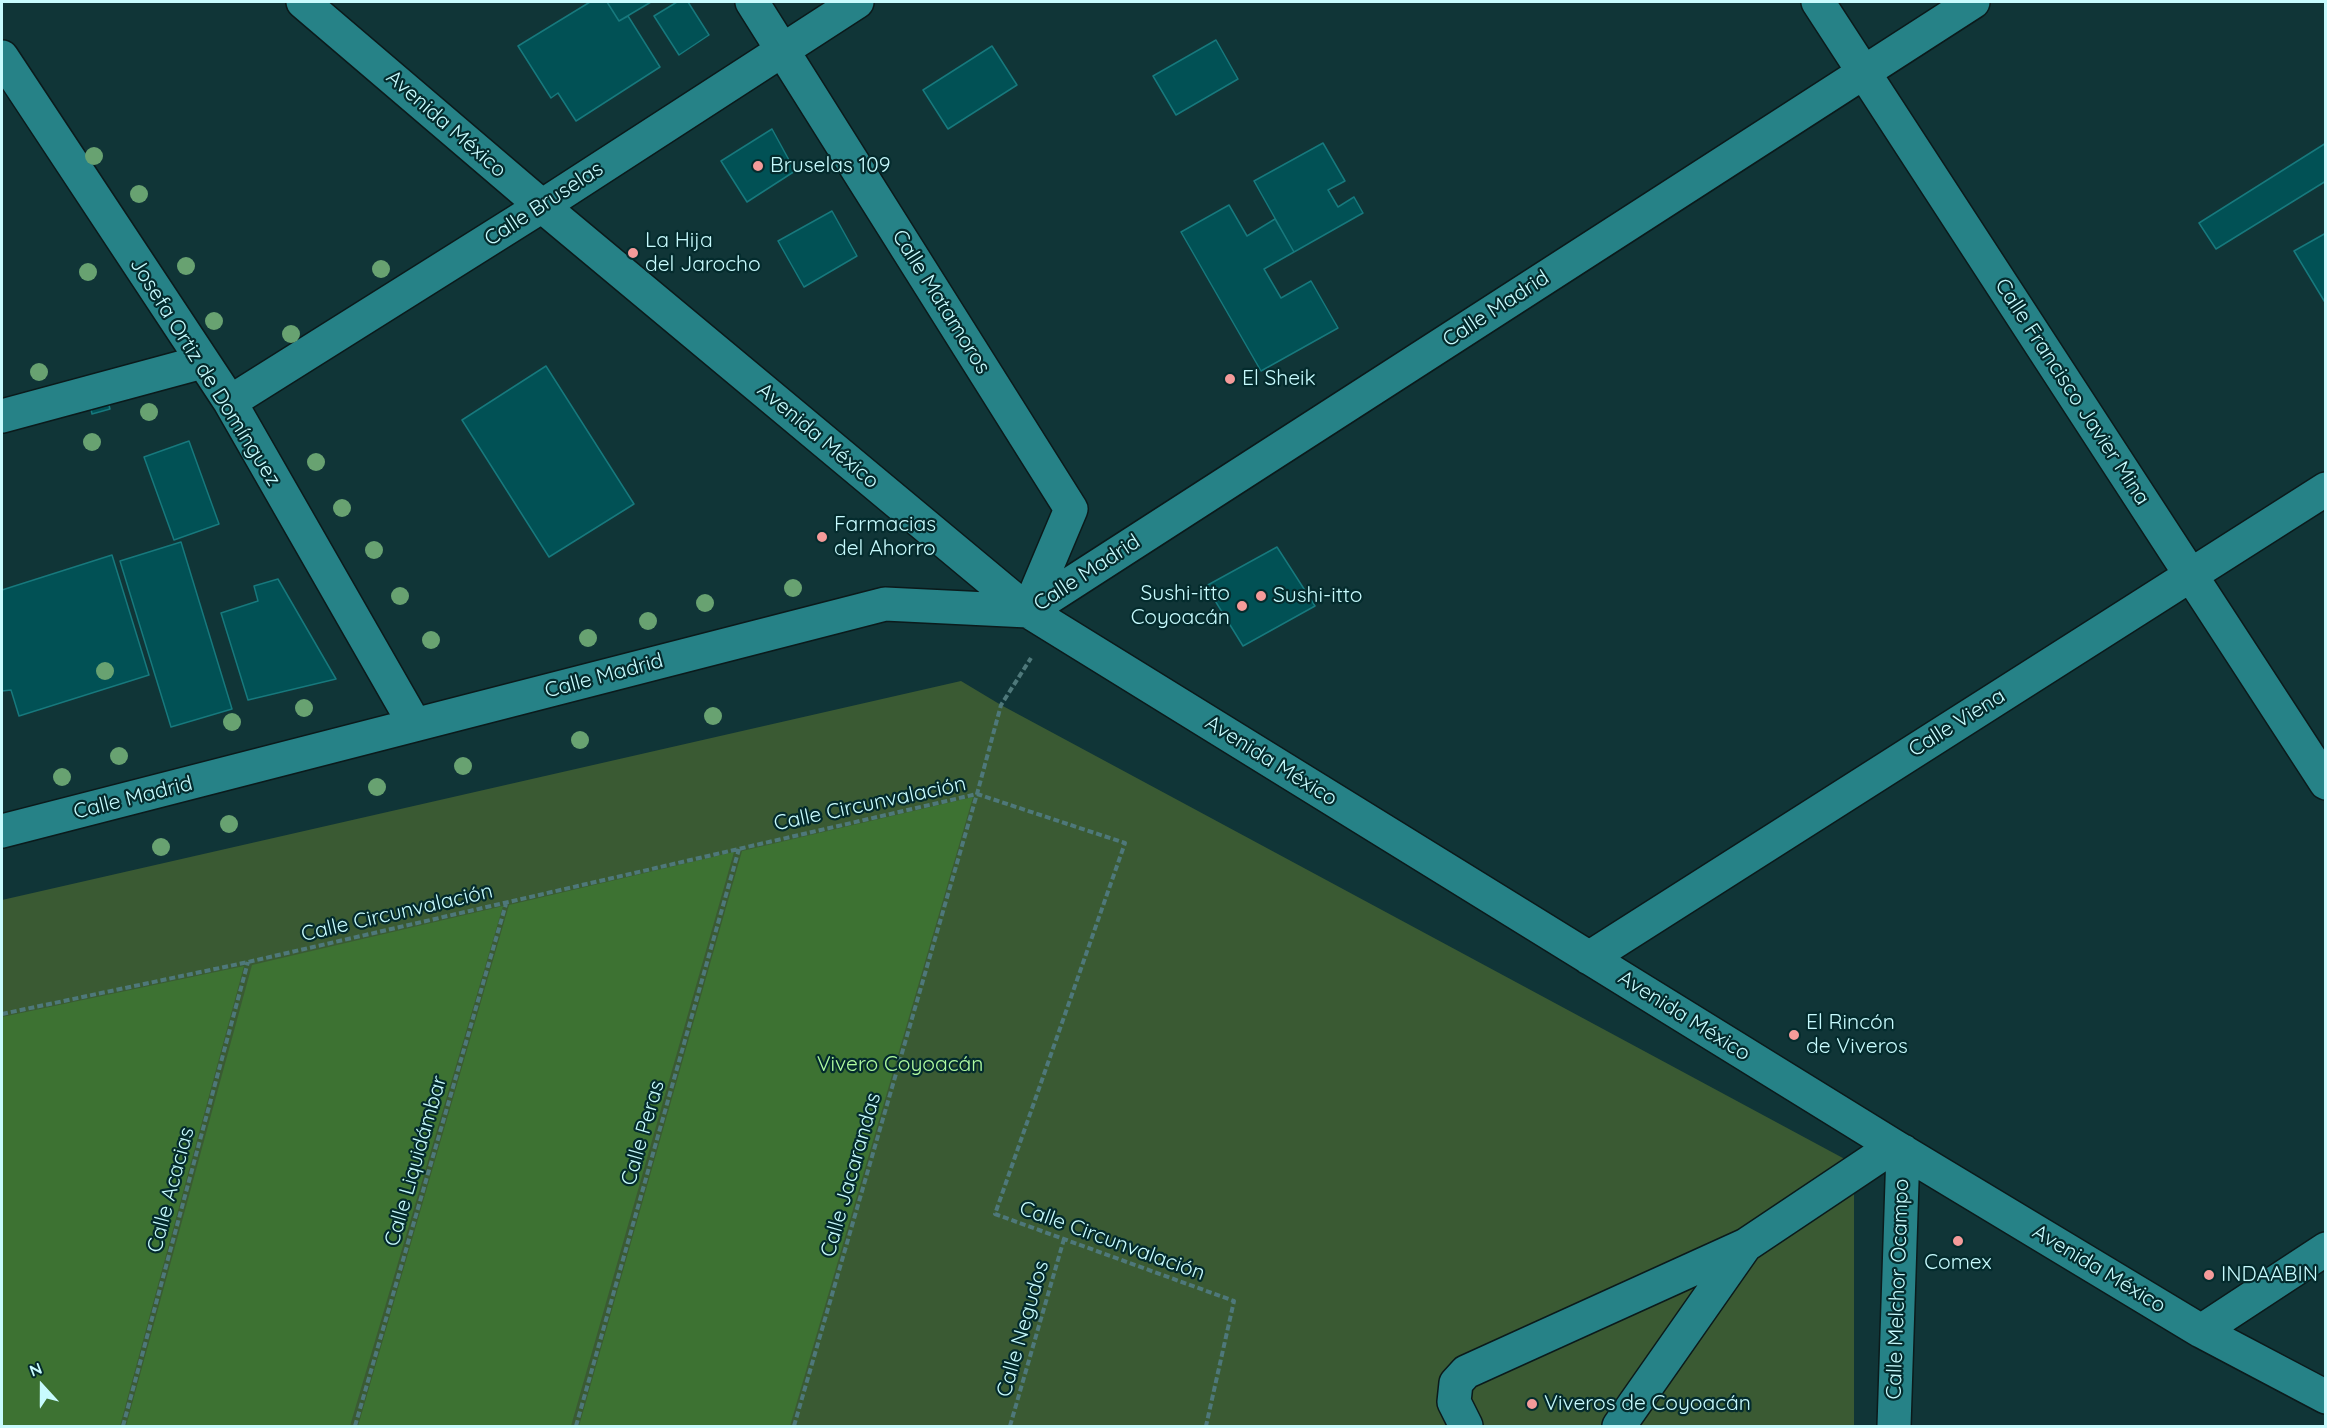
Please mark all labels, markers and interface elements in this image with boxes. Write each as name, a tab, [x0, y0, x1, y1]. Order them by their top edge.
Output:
street label: Avenida México	[381, 65, 511, 183]
place label: Bruselas 109	[770, 153, 891, 179]
street label: Calle Bruselas	[480, 156, 608, 252]
marker: Bruselas 109	[751, 159, 765, 173]
street label: Calle Matamoros	[886, 225, 996, 379]
place label: La Hija del Jarocho	[645, 228, 761, 278]
marker: La Hija del Jarocho	[626, 246, 640, 260]
street label: Josefa Ortiz de Domínguez	[124, 253, 286, 491]
street label: Calle Madrid	[1438, 265, 1554, 353]
street label: Calle Francisco Javier Mina	[1989, 274, 2155, 510]
place label: El Sheik	[1242, 366, 1316, 392]
marker: El Sheik	[1223, 372, 1237, 386]
street label: Avenida México	[752, 378, 884, 494]
place label: Farmacias del Ahorro	[834, 512, 936, 562]
street label: Calle Madrid	[1029, 529, 1145, 617]
marker: Farmacias del Ahorro	[815, 530, 829, 544]
place label: Sushi-itto Coyoacán	[1131, 581, 1230, 631]
place label: Sushi-itto	[1273, 583, 1363, 609]
marker: Sushi-itto	[1254, 589, 1268, 603]
marker: Sushi-itto Coyoacán	[1235, 599, 1249, 613]
street label: Calle Madrid	[542, 648, 666, 704]
street label: Calle Viena	[1904, 684, 2010, 762]
street label: Avenida México	[1200, 710, 1342, 812]
street label: Calle Madrid	[71, 771, 195, 825]
street label: Calle Circunvalación	[772, 771, 968, 837]
street label: Calle Circunvalación	[299, 879, 495, 947]
street label: Avenida México	[1613, 965, 1755, 1067]
place label: El Rincón de Viveros	[1806, 1010, 1908, 1060]
marker: El Rincón de Viveros	[1787, 1028, 1801, 1042]
park label: Vivero Coyoacán	[817, 1052, 983, 1078]
street label: Calle Liquidámbar	[380, 1073, 452, 1249]
street label: Calle Peras	[616, 1078, 670, 1188]
street label: Calle Jacarandas	[815, 1090, 887, 1260]
street label: Calle Acacias	[142, 1125, 200, 1255]
street label: Calle Melchor Ocampo	[1882, 1178, 1914, 1400]
street label: Calle Circunvalación	[1016, 1196, 1208, 1286]
street label: Avenida México	[2028, 1219, 2170, 1319]
marker: Comex	[1951, 1234, 1965, 1248]
place label: Comex	[1924, 1250, 1992, 1276]
street label: Calle Negudos	[991, 1258, 1055, 1400]
place label: INDAABIN	[2221, 1262, 2318, 1288]
marker: INDAABIN	[2202, 1268, 2216, 1282]
north arrow	[12, 1356, 72, 1416]
text: N	[26, 1358, 45, 1381]
place label: Viveros de Coyoacán	[1544, 1391, 1751, 1417]
marker: Viveros de Coyoacán	[1525, 1397, 1539, 1411]

